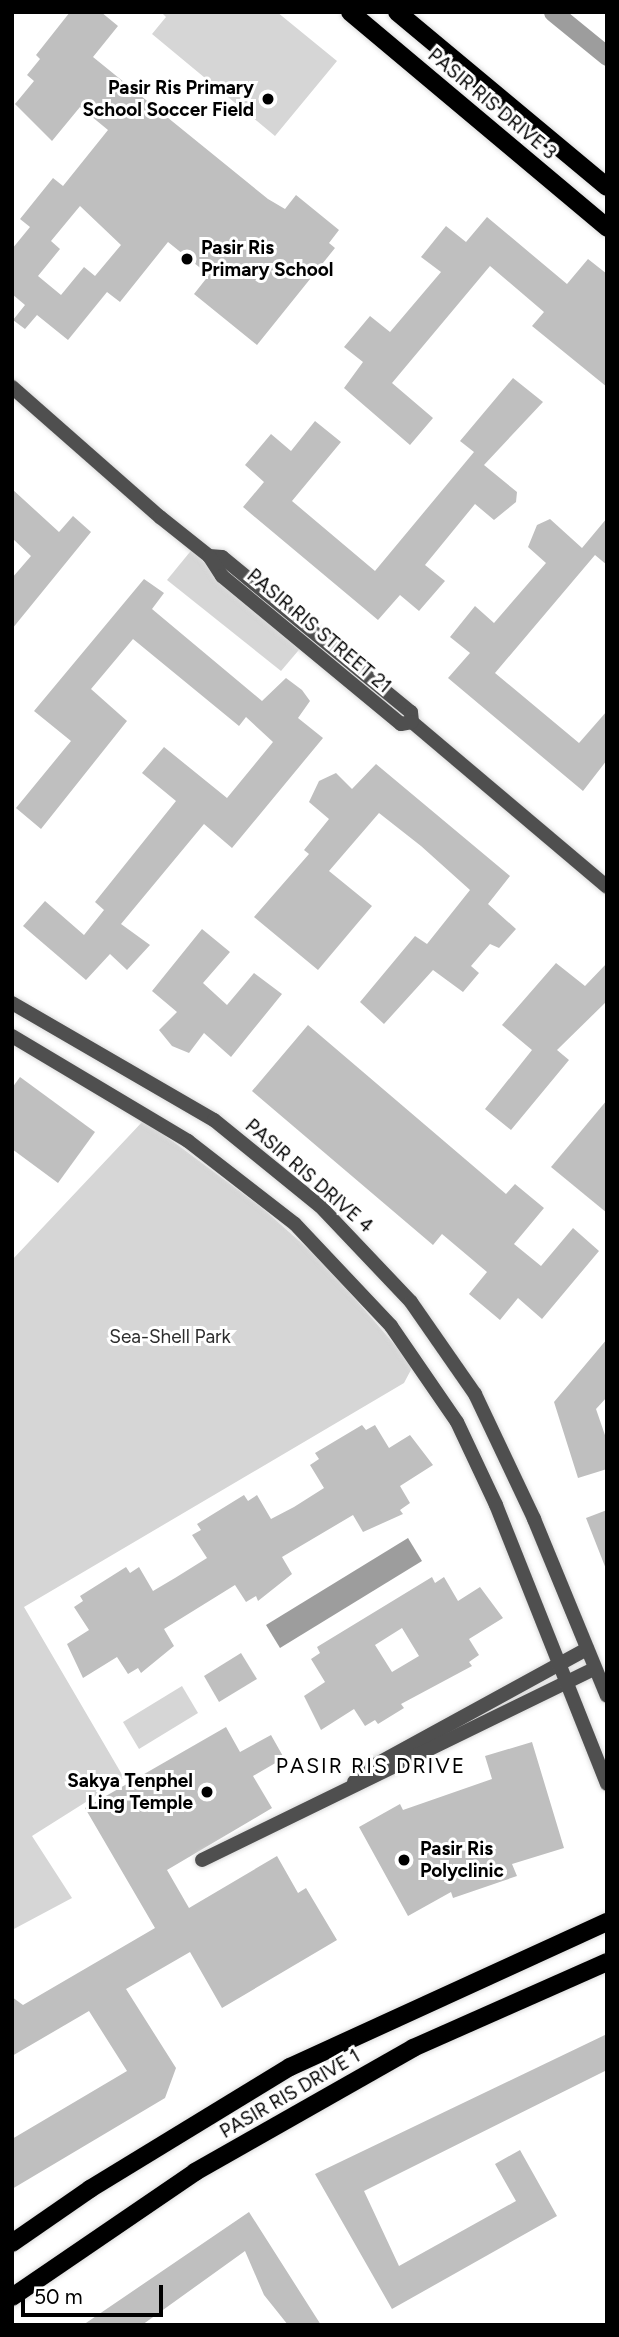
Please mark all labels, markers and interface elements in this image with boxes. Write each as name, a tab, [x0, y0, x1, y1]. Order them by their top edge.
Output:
street label: PASIR RIS DRIVE 3	[423, 44, 561, 164]
place label: Pasir Ris Primary School Soccer Field	[82, 77, 254, 121]
marker: Pasir Ris Primary School Soccer Field	[260, 91, 276, 107]
place label: Pasir Ris Primary School	[201, 237, 333, 281]
marker: Pasir Ris Primary School	[179, 251, 195, 267]
street label: PASIR RIS STREET 21	[242, 564, 396, 698]
street label: PASIR RIS DRIVE 4	[241, 1114, 377, 1238]
park label: Sea-Shell Park	[109, 1326, 231, 1348]
district label: PASIR RIS DRIVE	[278, 1753, 464, 1779]
place label: Sakya Tenphel Ling Temple	[67, 1770, 193, 1814]
marker: Sakya Tenphel Ling Temple	[199, 1784, 215, 1800]
place label: Pasir Ris Polyclinic	[420, 1838, 504, 1882]
marker: Pasir Ris Polyclinic	[394, 1850, 414, 1870]
street label: PASIR RIS DRIVE 1	[216, 2045, 364, 2143]
scale bar	[24, 2270, 166, 2314]
text: 50 m	[34, 2284, 83, 2309]

